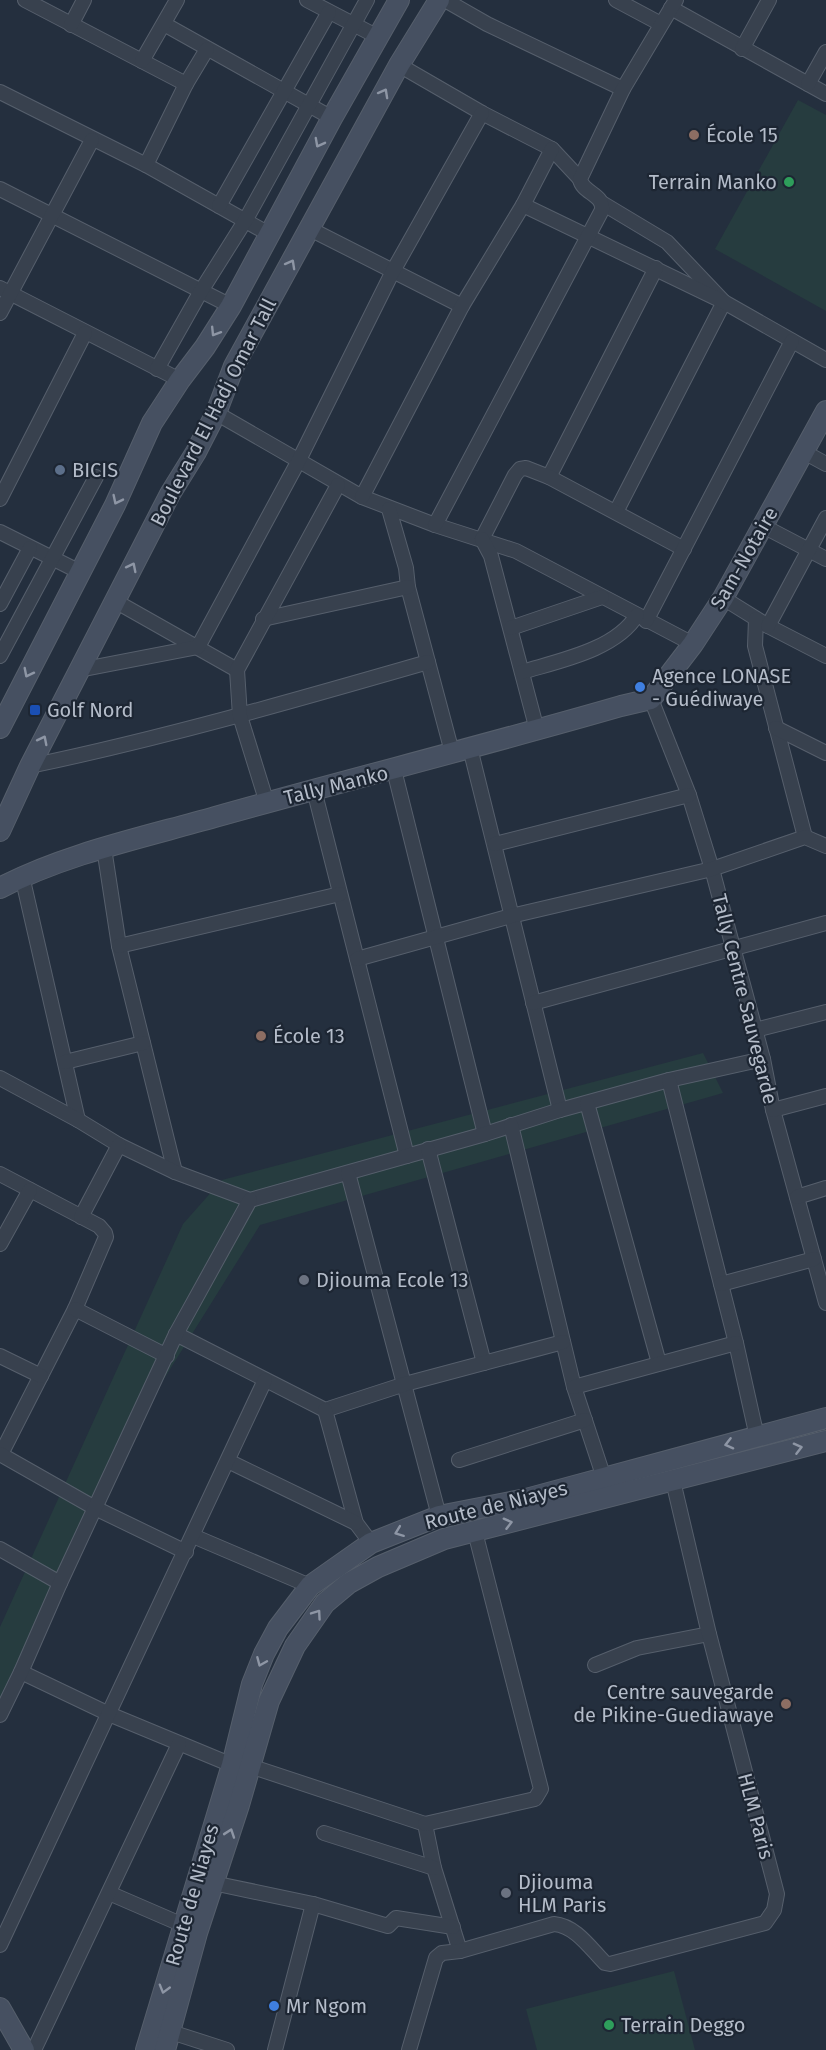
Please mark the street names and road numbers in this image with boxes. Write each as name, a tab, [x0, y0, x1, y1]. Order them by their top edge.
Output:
street label: Boulevard El Hadj Omar Tall	[145, 294, 281, 530]
street label: Sam-Notaire	[705, 503, 783, 613]
street label: Tally Manko	[281, 760, 391, 810]
street label: Tally Centre Sauvegarde	[707, 891, 783, 1107]
street label: Route de Niayes	[422, 1476, 570, 1534]
street label: HLM Paris	[733, 1770, 779, 1862]
street label: Route de Niayes	[160, 1821, 224, 1969]

